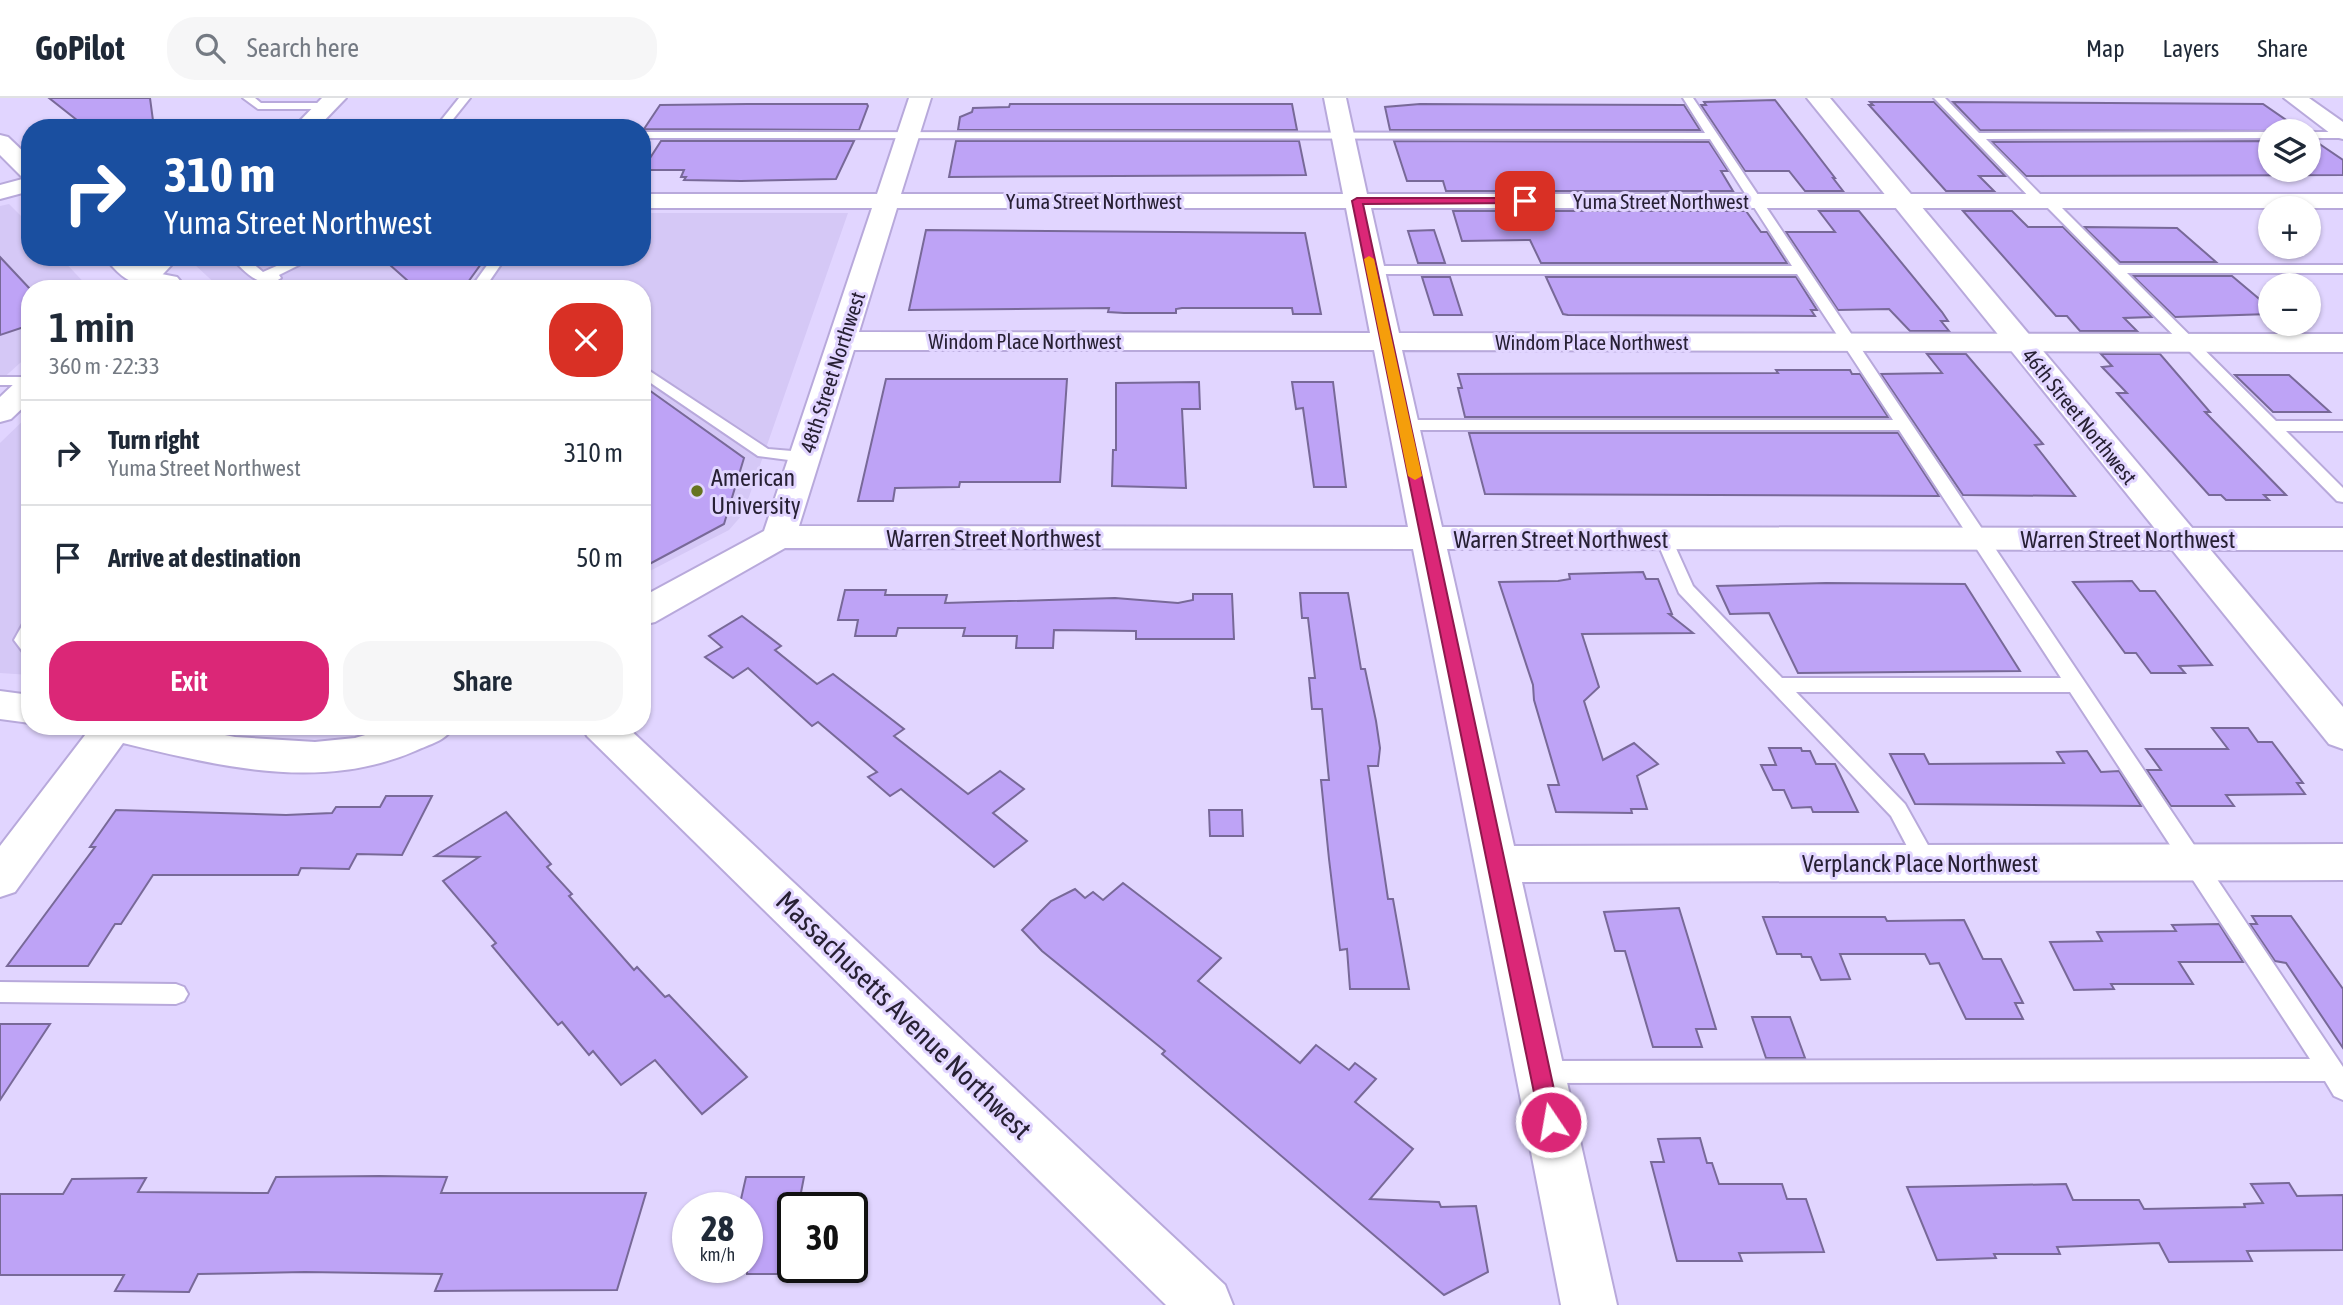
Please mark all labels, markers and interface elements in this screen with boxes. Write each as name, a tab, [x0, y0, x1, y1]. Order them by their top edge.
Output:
search box	[167, 17, 657, 80]
text: GoPilot	[35, 29, 125, 67]
icon: search	[191, 29, 229, 67]
text: Search here	[247, 33, 359, 63]
text: Map	[2086, 35, 2125, 62]
text: Layers	[2163, 35, 2219, 62]
text: Share	[2257, 35, 2308, 62]
map controls	[2258, 119, 2321, 336]
button: layers	[2258, 119, 2321, 182]
text: 310 m	[164, 146, 275, 202]
icon: right	[49, 147, 140, 238]
pin	[1495, 171, 1555, 231]
icon: arrive	[1506, 182, 1544, 220]
street label: Yuma Street Northwest	[1006, 189, 1182, 213]
street label: Yuma Street Northwest	[1573, 189, 1749, 213]
button: +	[2258, 196, 2321, 259]
text: Yuma Street Northwest	[164, 204, 432, 241]
button: −	[2258, 273, 2321, 336]
street label: 48th Street Northwest	[795, 289, 869, 455]
text: 1 min	[49, 303, 135, 351]
button: close	[549, 303, 623, 377]
street label: Windom Place Northwest	[928, 329, 1122, 353]
street label: Windom Place Northwest	[1495, 330, 1689, 354]
street label: 46th Street Northwest	[2018, 343, 2142, 489]
text: 360 m · 22:33	[49, 353, 160, 379]
text: Turn right	[108, 425, 199, 455]
icon: right	[49, 434, 87, 472]
text: 310 m	[564, 438, 623, 468]
text: Yuma Street Northwest	[108, 455, 301, 481]
place label: American University	[711, 464, 801, 519]
marker: American University	[689, 483, 705, 499]
street label: Warren Street Northwest	[887, 525, 1102, 552]
street label: Warren Street Northwest	[1454, 526, 1669, 553]
street label: Warren Street Northwest	[2021, 526, 2236, 553]
icon: arrive	[49, 539, 87, 577]
text: Arrive at destination	[108, 543, 301, 573]
text: 50 m	[576, 543, 623, 573]
button: Exit	[49, 641, 329, 721]
button: Share	[343, 641, 623, 721]
street label: Verplanck Place Northwest	[1802, 850, 2038, 877]
street label: Massachusetts Avenue Northwest	[770, 885, 1038, 1145]
position arrow	[1514, 1085, 1588, 1159]
speed limit sign: 30	[777, 1192, 868, 1283]
text: 28	[701, 1208, 734, 1248]
text: km/h	[700, 1244, 735, 1265]

